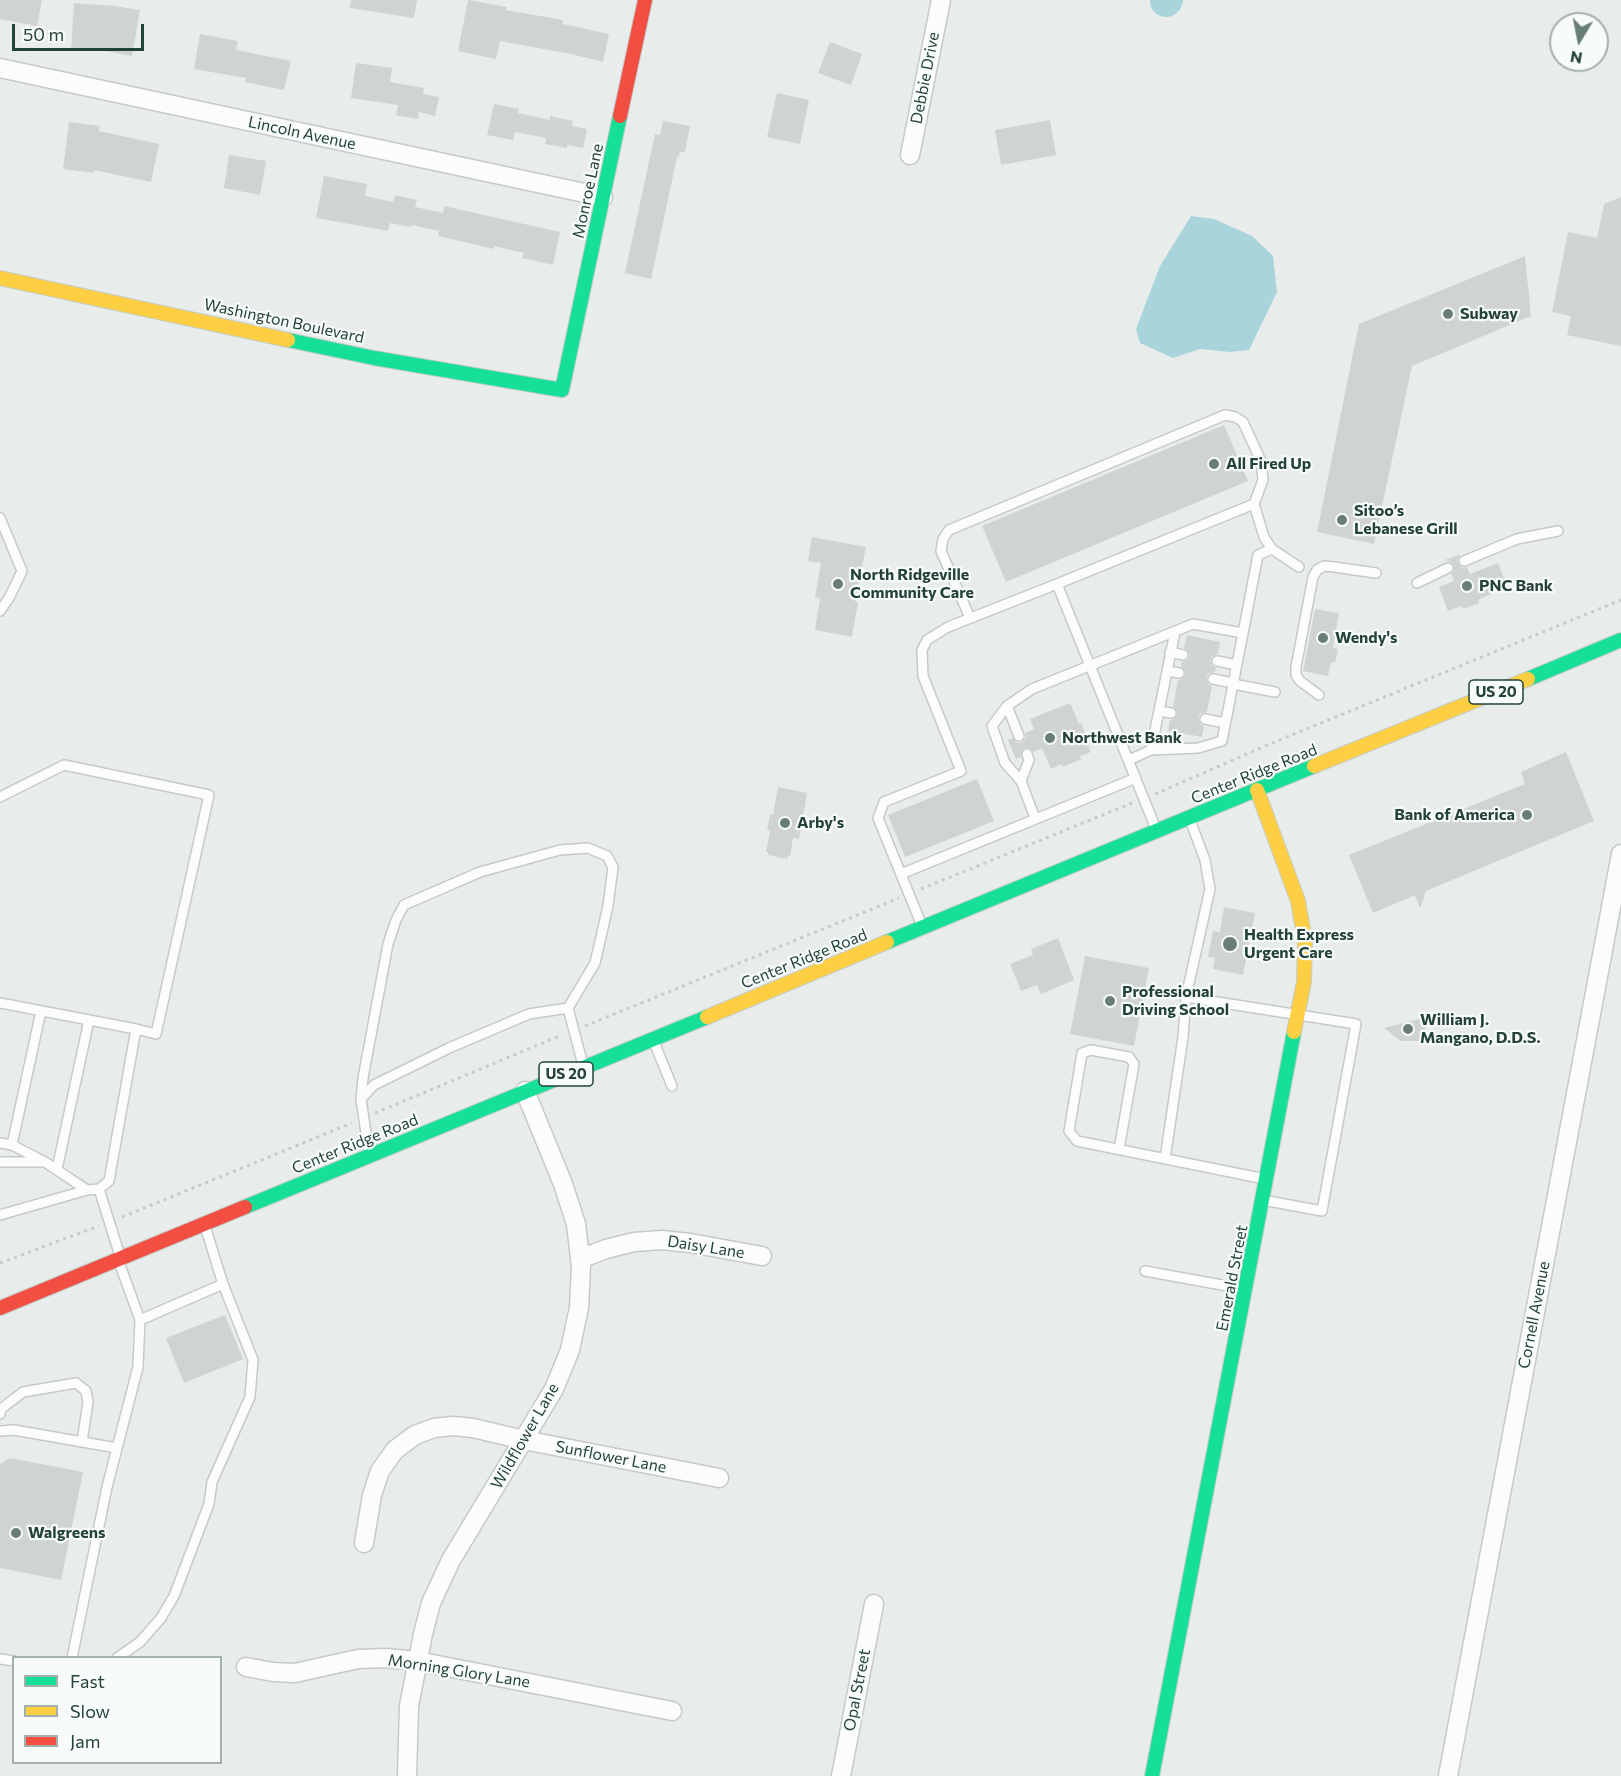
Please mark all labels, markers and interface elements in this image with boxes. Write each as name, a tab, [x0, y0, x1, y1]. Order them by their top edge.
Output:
scale bar	[15, 12, 147, 50]
north arrow	[1549, 12, 1609, 72]
text: 50 m	[23, 23, 64, 45]
street label: Debbie Drive	[907, 30, 943, 126]
text: N	[1569, 48, 1584, 69]
street label: Lincoln Avenue	[246, 112, 358, 154]
street label: Monroe Lane	[569, 142, 607, 240]
street label: Washington Boulevard	[202, 295, 366, 347]
place label: Subway	[1460, 304, 1518, 324]
marker: Subway	[1441, 307, 1455, 321]
place label: All Fired Up	[1226, 454, 1311, 474]
marker: All Fired Up	[1207, 457, 1221, 471]
place label: Sitoo’s Lebanese Grill	[1354, 501, 1458, 539]
marker: Sitoo’s Lebanese Grill	[1335, 513, 1349, 527]
place label: North Ridgeville Community Care	[850, 565, 974, 603]
place label: PNC Bank	[1479, 576, 1553, 596]
marker: North Ridgeville Community Care	[831, 577, 845, 591]
marker: PNC Bank	[1460, 579, 1474, 593]
place label: Wendy's	[1335, 628, 1398, 648]
marker: Wendy's	[1316, 631, 1330, 645]
road number: US 20	[1469, 680, 1523, 704]
place label: Northwest Bank	[1062, 728, 1182, 748]
marker: Northwest Bank	[1043, 731, 1057, 745]
street label: Center Ridge Road	[1188, 740, 1320, 808]
place label: Bank of America	[1394, 805, 1515, 825]
marker: Bank of America	[1520, 808, 1534, 822]
place label: Arby's	[797, 813, 844, 833]
marker: Arby's	[778, 816, 792, 830]
street label: Center Ridge Road	[738, 925, 870, 993]
place label: Health Express Urgent Care	[1244, 925, 1354, 963]
marker: Health Express Urgent Care	[1221, 935, 1239, 953]
place label: Professional Driving School	[1122, 982, 1229, 1020]
marker: Professional Driving School	[1103, 994, 1117, 1008]
place label: William J. Mangano, D.D.S.	[1420, 1010, 1541, 1048]
marker: William J. Mangano, D.D.S.	[1401, 1022, 1415, 1036]
road number: US 20	[539, 1062, 593, 1086]
street label: Center Ridge Road	[289, 1110, 421, 1178]
street label: Emerald Street	[1212, 1223, 1252, 1333]
street label: Daisy Lane	[666, 1231, 746, 1263]
street label: Cornell Avenue	[1514, 1260, 1554, 1370]
street label: Wildflower Lane	[487, 1380, 563, 1492]
street label: Sunflower Lane	[554, 1437, 668, 1477]
place label: Walgreens	[28, 1523, 105, 1543]
marker: Walgreens	[9, 1526, 23, 1540]
street label: Opal Street	[840, 1647, 874, 1733]
street label: Morning Glory Lane	[387, 1650, 531, 1692]
legend	[12, 1656, 222, 1764]
text: Fast	[70, 1670, 105, 1692]
text: Slow	[70, 1700, 110, 1722]
text: Jam	[70, 1730, 100, 1752]

